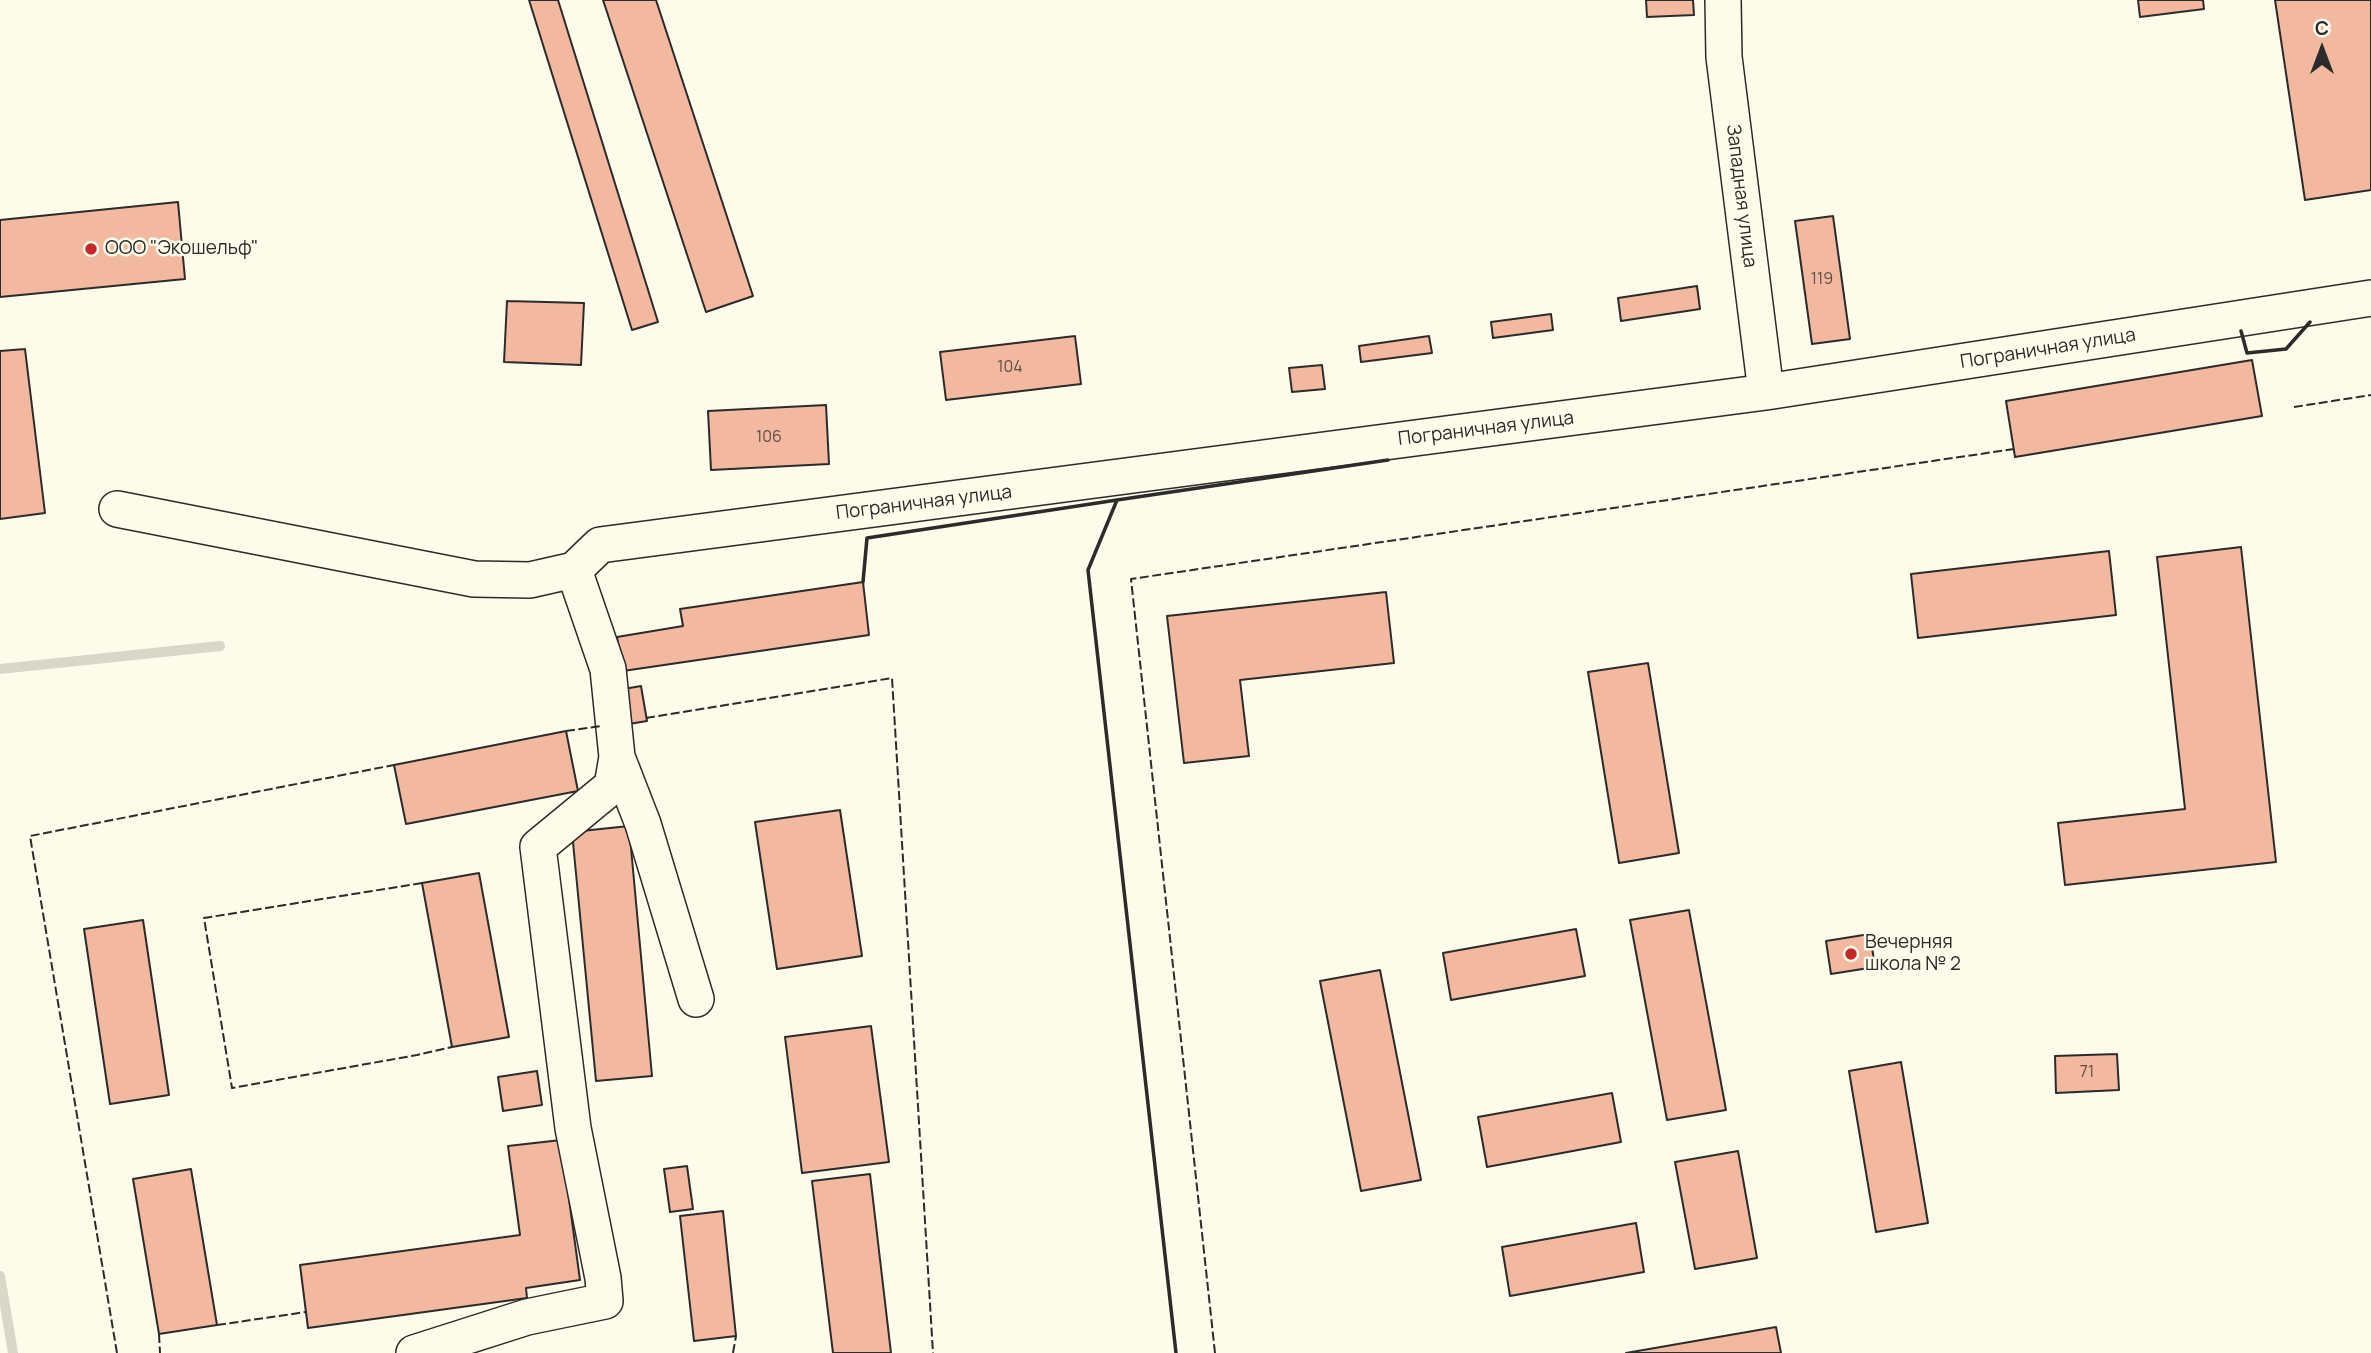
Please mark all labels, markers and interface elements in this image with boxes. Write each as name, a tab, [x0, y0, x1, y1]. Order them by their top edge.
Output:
north arrow	[2287, 14, 2357, 84]
text: С	[2315, 15, 2329, 41]
street label: Западная улица	[1721, 123, 1761, 269]
place label: ООО "Экошельф"	[105, 238, 258, 260]
marker: ООО "Экошельф"	[83, 241, 99, 257]
house number: 119	[1811, 270, 1833, 290]
street label: Пограничная улица	[1959, 324, 2137, 374]
house number: 104	[997, 358, 1023, 378]
street label: Пограничная улица	[1397, 407, 1575, 451]
house number: 106	[756, 428, 782, 448]
street label: Пограничная улица	[835, 481, 1013, 525]
place label: Вечерняя школа № 2	[1865, 932, 1961, 976]
marker: Вечерняя школа № 2	[1843, 946, 1859, 962]
house number: 71	[2080, 1063, 2094, 1083]

